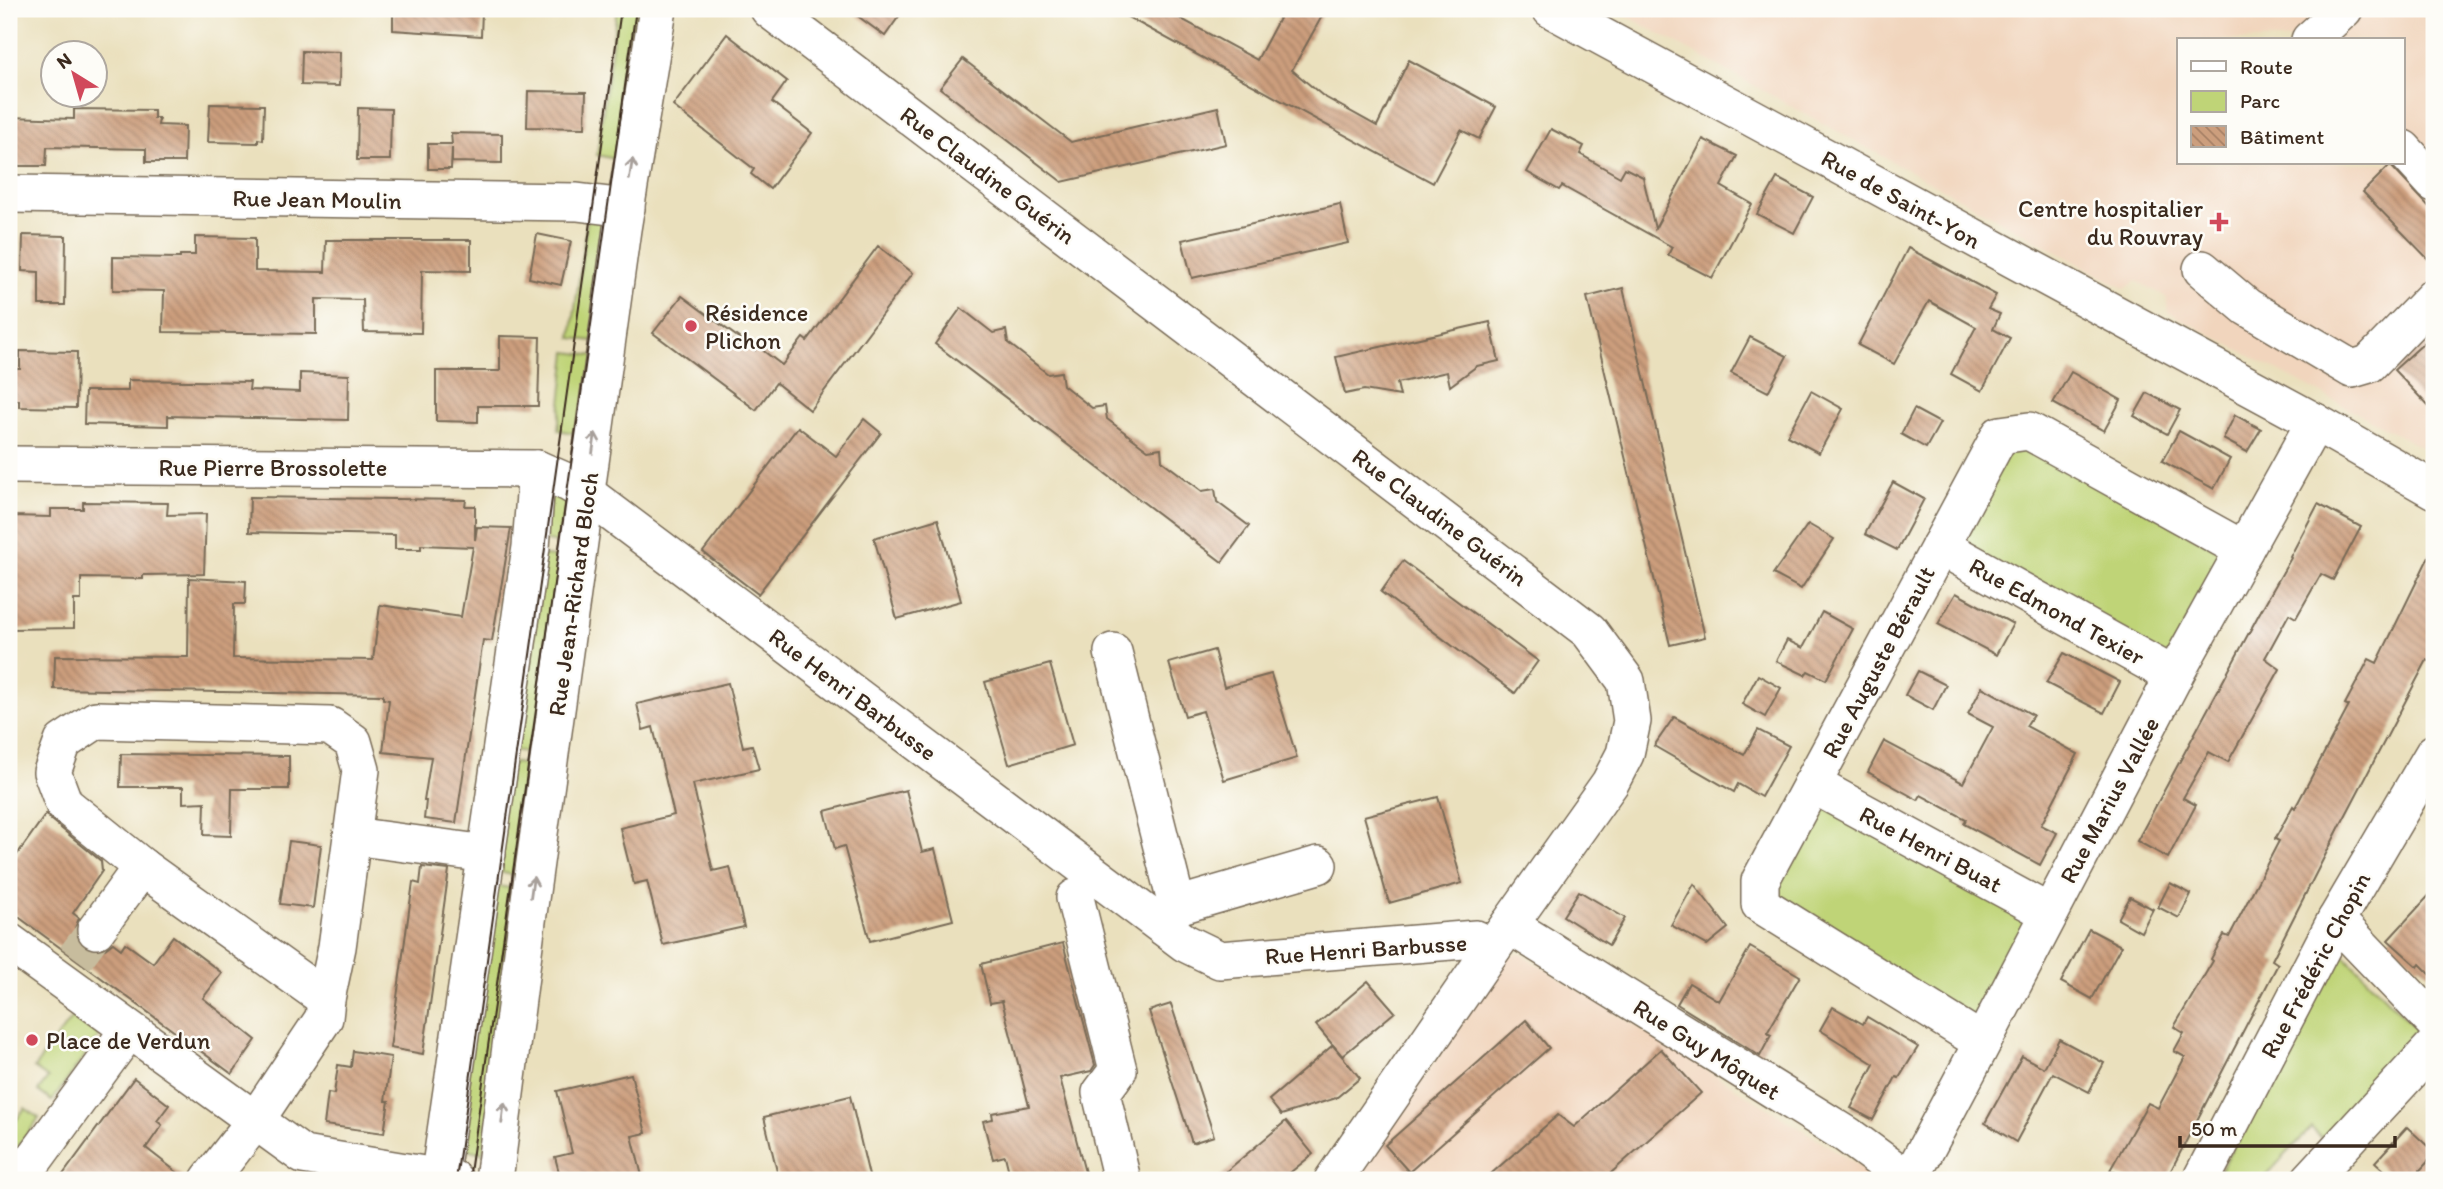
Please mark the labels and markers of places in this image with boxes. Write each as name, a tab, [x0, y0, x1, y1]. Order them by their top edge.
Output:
place label: Centre hospitalier du Rouvray	[2018, 194, 2203, 251]
marker: Centre hospitalier du Rouvray	[2209, 212, 2229, 232]
place label: Résidence Plichon	[705, 298, 808, 355]
marker: Résidence Plichon	[683, 318, 699, 334]
place label: Place de Verdun	[46, 1026, 211, 1055]
marker: Place de Verdun	[24, 1032, 40, 1048]

